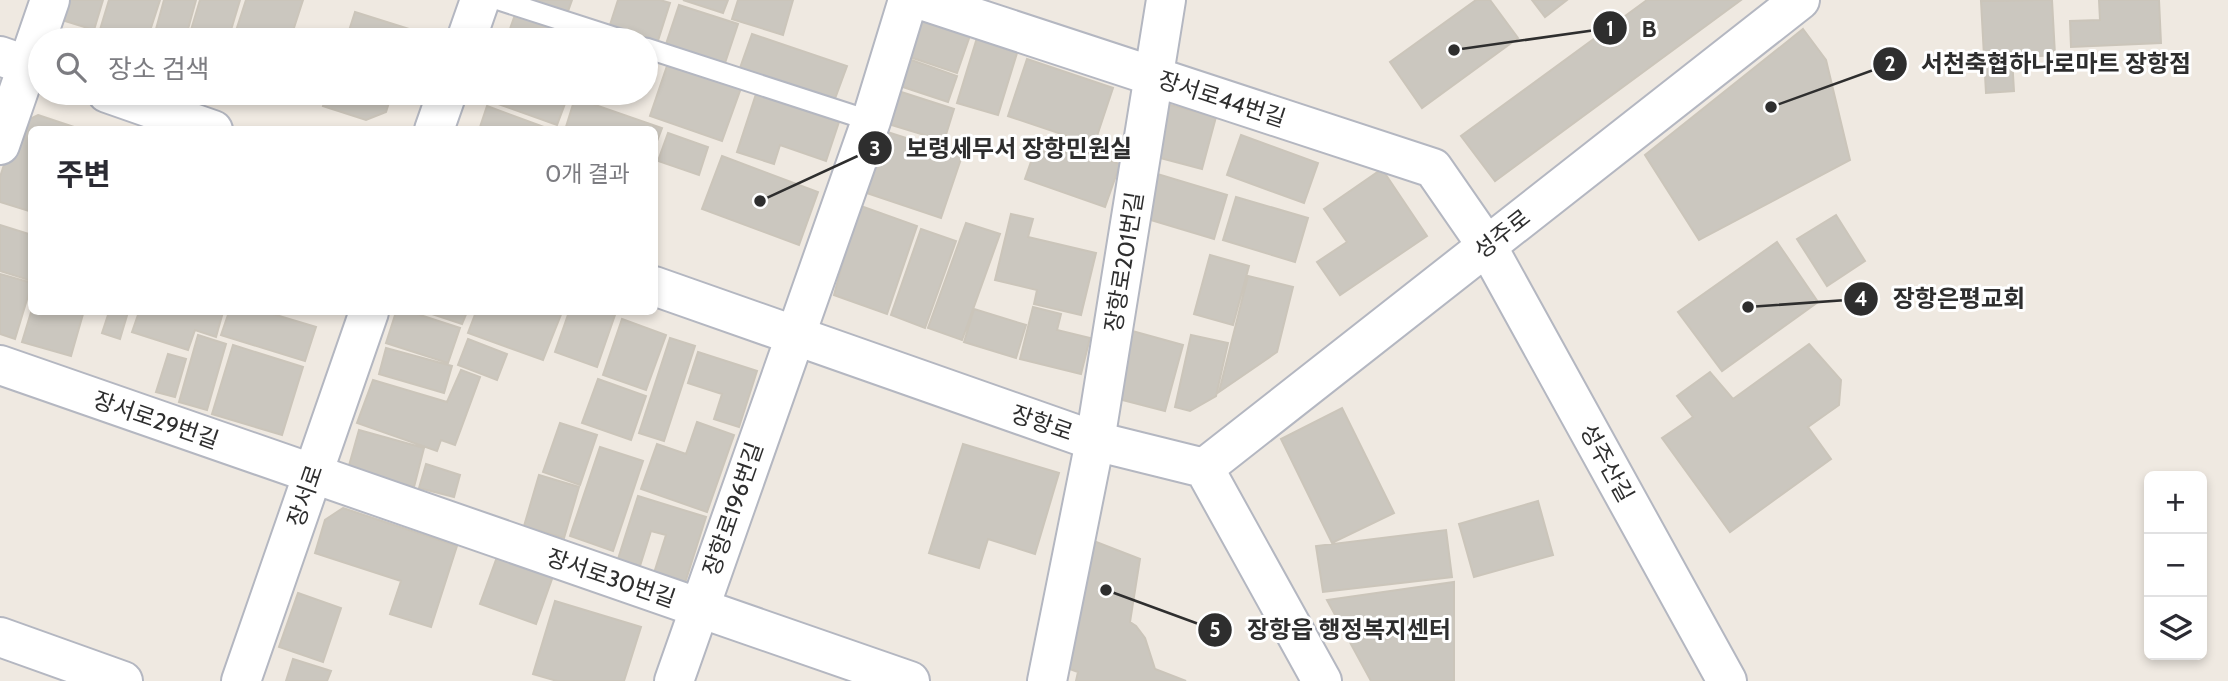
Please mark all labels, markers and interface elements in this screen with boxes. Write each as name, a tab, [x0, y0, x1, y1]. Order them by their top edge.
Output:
callout: B	[1592, 6, 1670, 51]
text: B	[1641, 14, 1657, 43]
text: 1	[1606, 16, 1614, 41]
search box	[28, 28, 658, 105]
callout: 서천축협하나로마트 장항점	[1872, 41, 2206, 86]
icon: search	[52, 48, 90, 86]
text: 서천축협하나로마트 장항점	[1921, 49, 2191, 78]
text: 2	[1884, 51, 1896, 76]
text: 장소 검색	[108, 53, 210, 85]
street label: 장서로44번길	[1155, 65, 1289, 133]
callout: 보령세무서 장항민원실	[857, 126, 1146, 171]
text: 보령세무서 장항민원실	[906, 134, 1132, 163]
text: 3	[869, 136, 881, 161]
text: 주변	[56, 156, 111, 193]
text: 0개 결과	[545, 160, 630, 188]
street label: 장항로201번길	[1099, 190, 1149, 334]
street label: 성주로	[1468, 203, 1536, 265]
callout: 장항은평교회	[1844, 276, 2039, 321]
text: 장항은평교회	[1893, 284, 2025, 313]
text: 4	[1854, 286, 1868, 311]
street label: 장서로29번길	[90, 385, 222, 455]
street label: 장항로	[1007, 399, 1077, 447]
street label: 성주산길	[1574, 419, 1640, 507]
street label: 장항로196번길	[697, 439, 769, 579]
street label: 장서로	[281, 461, 329, 531]
map controls	[2144, 471, 2207, 660]
button: +	[2144, 471, 2207, 534]
button: −	[2144, 534, 2207, 597]
street label: 장서로30번길	[543, 543, 679, 613]
button: layers	[2144, 597, 2207, 660]
callout: 장항읍 행정복지센터	[1198, 607, 1465, 652]
text: 장항읍 행정복지센터	[1247, 615, 1451, 644]
text: 5	[1209, 617, 1221, 642]

